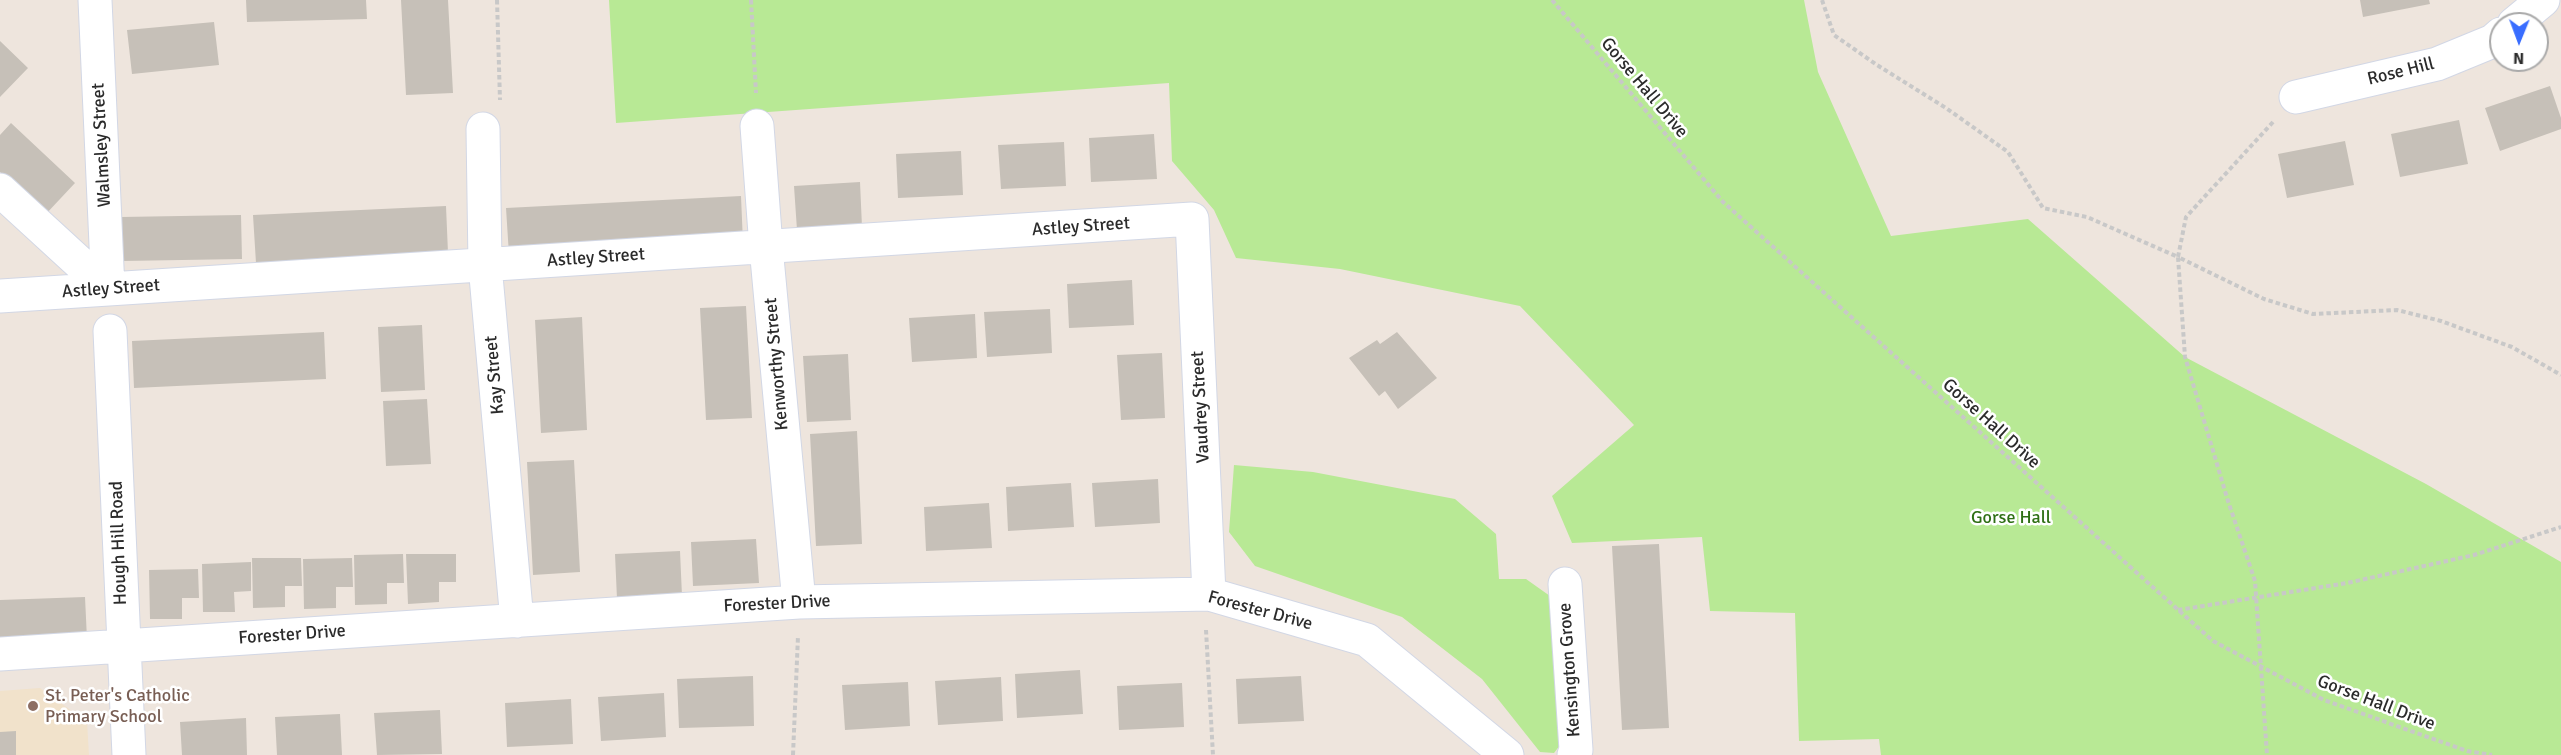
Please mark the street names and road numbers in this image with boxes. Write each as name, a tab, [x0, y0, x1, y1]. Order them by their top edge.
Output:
street label: Gorse Hall Drive	[1596, 33, 1692, 143]
street label: Rose Hill	[2365, 53, 2437, 91]
street label: Walmsley Street	[88, 82, 116, 208]
street label: Astley Street	[1031, 213, 1131, 241]
street label: Astley Street	[546, 244, 646, 272]
street label: Astley Street	[61, 275, 161, 303]
street label: Kenworthy Street	[760, 297, 794, 431]
street label: Kay Street	[481, 335, 509, 415]
street label: Vaudrey Street	[1187, 350, 1215, 464]
street label: Gorse Hall Drive	[1938, 374, 2044, 474]
street label: Hough Hill Road	[106, 480, 132, 606]
street label: Forester Drive	[1205, 587, 1315, 635]
street label: Forester Drive	[723, 590, 831, 618]
street label: Kensington Grove	[1555, 602, 1585, 738]
street label: Forester Drive	[238, 620, 346, 650]
street label: Gorse Hall Drive	[2314, 671, 2438, 735]

